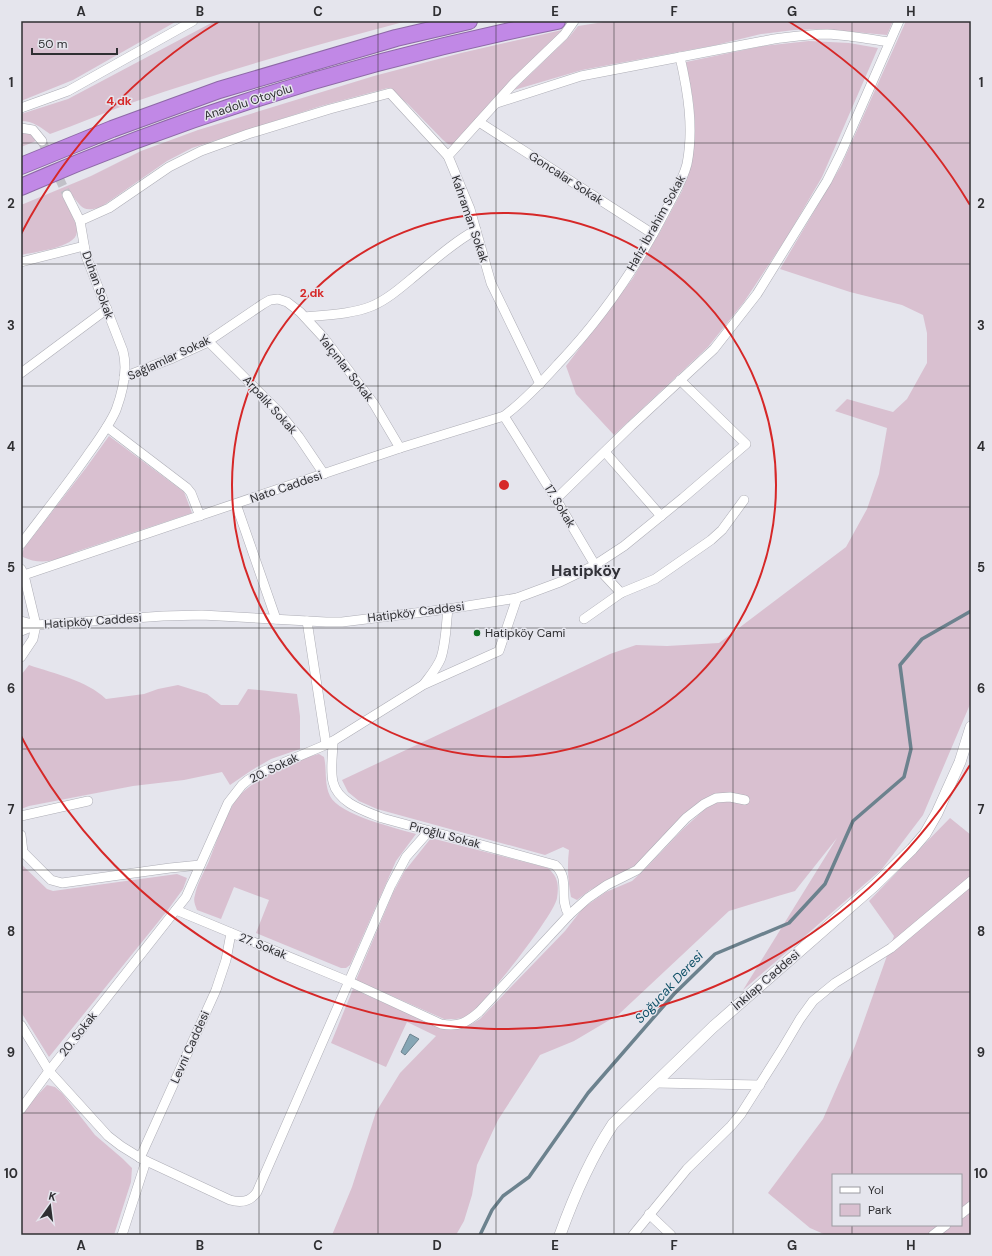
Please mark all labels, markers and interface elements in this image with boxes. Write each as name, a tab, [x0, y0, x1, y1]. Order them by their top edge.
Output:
text: A	[76, 3, 86, 20]
text: B	[196, 3, 204, 20]
text: C	[313, 3, 323, 20]
text: D	[432, 3, 442, 20]
text: E	[551, 3, 559, 20]
text: F	[670, 3, 678, 20]
text: G	[787, 3, 797, 20]
text: H	[906, 3, 916, 20]
scale bar	[32, 30, 117, 56]
text: 50 m	[38, 36, 67, 52]
text: 1	[9, 74, 13, 91]
text: 1	[979, 74, 983, 91]
street label: Anadolu Otoyolu	[202, 80, 294, 124]
text: 4 dk	[106, 93, 132, 109]
street label: Goncalar Sokak	[526, 148, 606, 208]
street label: Hafız İbrahim Sokak	[623, 172, 689, 274]
street label: Kahraman Sokak	[448, 173, 492, 265]
text: 2	[7, 195, 15, 212]
text: 2	[977, 195, 985, 212]
street label: Duhan Sokak	[78, 249, 118, 321]
text: 2 dk	[300, 285, 324, 301]
text: 3	[7, 317, 15, 334]
text: 3	[977, 317, 985, 334]
street label: Yalçınlar Sokak	[315, 331, 377, 405]
street label: Sağlamlar Sokak	[125, 332, 213, 384]
street label: Arpalık Sokak	[239, 372, 301, 438]
text: 4	[7, 438, 15, 455]
text: 4	[977, 438, 985, 455]
street label: Nato Caddesi	[248, 467, 324, 507]
centre of rings	[497, 478, 511, 492]
street label: 17. Sokak	[541, 481, 579, 531]
text: 5	[7, 559, 15, 576]
text: 5	[977, 559, 985, 576]
district label: Hatipköy	[551, 560, 621, 581]
street label: Hatipköy Caddesi	[367, 598, 466, 626]
street label: Hatipköy Caddesi	[44, 610, 142, 632]
place label: Hatipköy Cami	[485, 625, 566, 641]
marker: Hatipköy Cami	[472, 628, 482, 638]
text: 6	[7, 680, 15, 697]
text: 6	[977, 680, 985, 697]
street label: 20. Sokak	[247, 749, 301, 787]
text: 7	[8, 801, 15, 818]
text: 7	[978, 801, 985, 818]
street label: Pıroğlu Sokak	[408, 818, 482, 852]
text: 8	[7, 923, 15, 940]
text: 8	[977, 923, 985, 940]
street label: 27. Sokak	[237, 929, 289, 963]
street label: İnkılap Caddesi	[729, 946, 803, 1014]
water label: Soğucak Deresi	[631, 947, 707, 1027]
street label: 20. Sokak	[55, 1008, 101, 1060]
street label: Levni Caddesi	[167, 1008, 213, 1086]
text: 9	[7, 1044, 15, 1061]
text: 9	[977, 1044, 985, 1061]
text: 10	[4, 1165, 18, 1182]
text: 10	[974, 1165, 988, 1182]
legend	[832, 1174, 962, 1226]
text: Yol	[868, 1182, 884, 1198]
north arrow	[30, 1186, 70, 1226]
text: K	[47, 1189, 58, 1204]
text: Park	[868, 1202, 892, 1218]
text: A	[76, 1237, 86, 1254]
text: B	[196, 1237, 204, 1254]
text: C	[313, 1237, 323, 1254]
text: D	[432, 1237, 442, 1254]
text: E	[551, 1237, 559, 1254]
text: F	[670, 1237, 678, 1254]
text: G	[787, 1237, 797, 1254]
text: H	[906, 1237, 916, 1254]

